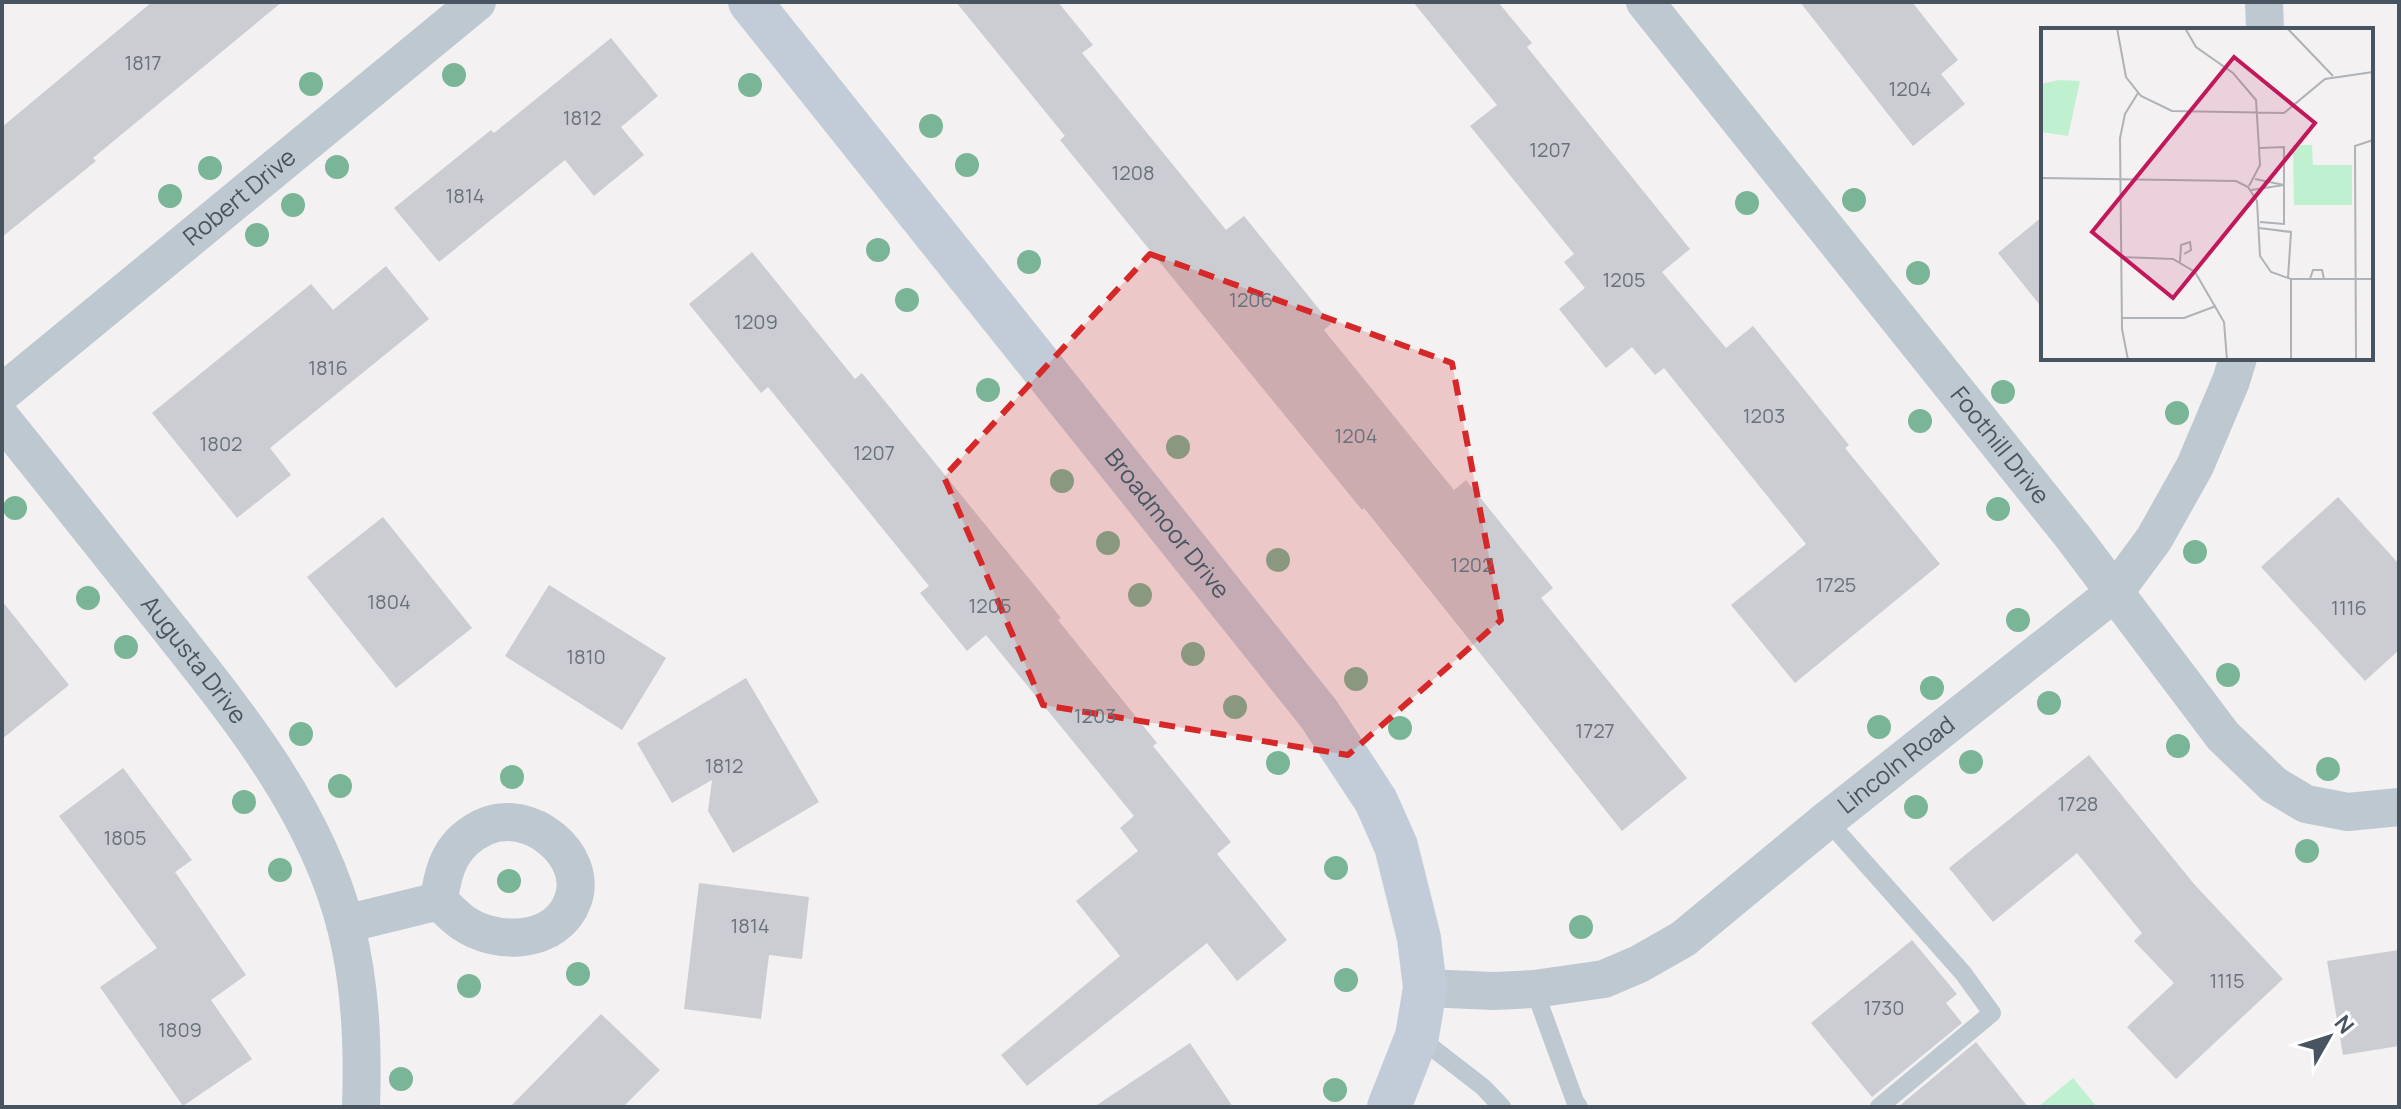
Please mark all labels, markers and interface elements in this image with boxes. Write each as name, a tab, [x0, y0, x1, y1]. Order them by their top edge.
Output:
inset map	[2041, 28, 2373, 360]
house number: 1817	[124, 49, 162, 76]
house number: 1204	[1888, 75, 1932, 102]
house number: 1812	[563, 104, 601, 131]
house number: 1207	[1529, 136, 1571, 163]
street label: Robert Drive	[176, 140, 302, 252]
house number: 1208	[1111, 159, 1155, 186]
house number: 1814	[446, 182, 485, 209]
house number: 1205	[1603, 266, 1645, 293]
house number: 1206	[1229, 286, 1273, 313]
house number: 1209	[734, 308, 778, 335]
house number: 1816	[308, 354, 348, 381]
street label: Foothill Drive	[1944, 379, 2058, 510]
house number: 1203	[1743, 402, 1785, 429]
house number: 1204	[1334, 422, 1378, 449]
house number: 1802	[199, 430, 243, 457]
house number: 1207	[853, 439, 895, 466]
street label: Broadmoor Drive	[1098, 441, 1238, 605]
house number: 1202	[1451, 551, 1493, 578]
house number: 1725	[1816, 571, 1856, 598]
street label: Augusta Drive	[134, 588, 255, 730]
house number: 1804	[367, 588, 411, 615]
house number: 1205	[969, 592, 1011, 619]
house number: 1116	[2331, 594, 2367, 621]
house number: 1810	[566, 643, 606, 670]
house number: 1203	[1074, 702, 1116, 729]
street label: Lincoln Road	[1830, 707, 1961, 820]
house number: 1727	[1575, 717, 1615, 744]
house number: 1812	[705, 752, 743, 779]
house number: 1728	[2058, 790, 2098, 817]
house number: 1805	[103, 824, 147, 851]
house number: 1814	[731, 912, 770, 939]
house number: 1115	[2210, 967, 2244, 994]
house number: 1730	[1863, 994, 1905, 1021]
north arrow	[2289, 997, 2369, 1077]
text: N	[2328, 1009, 2361, 1040]
house number: 1809	[158, 1016, 202, 1043]

